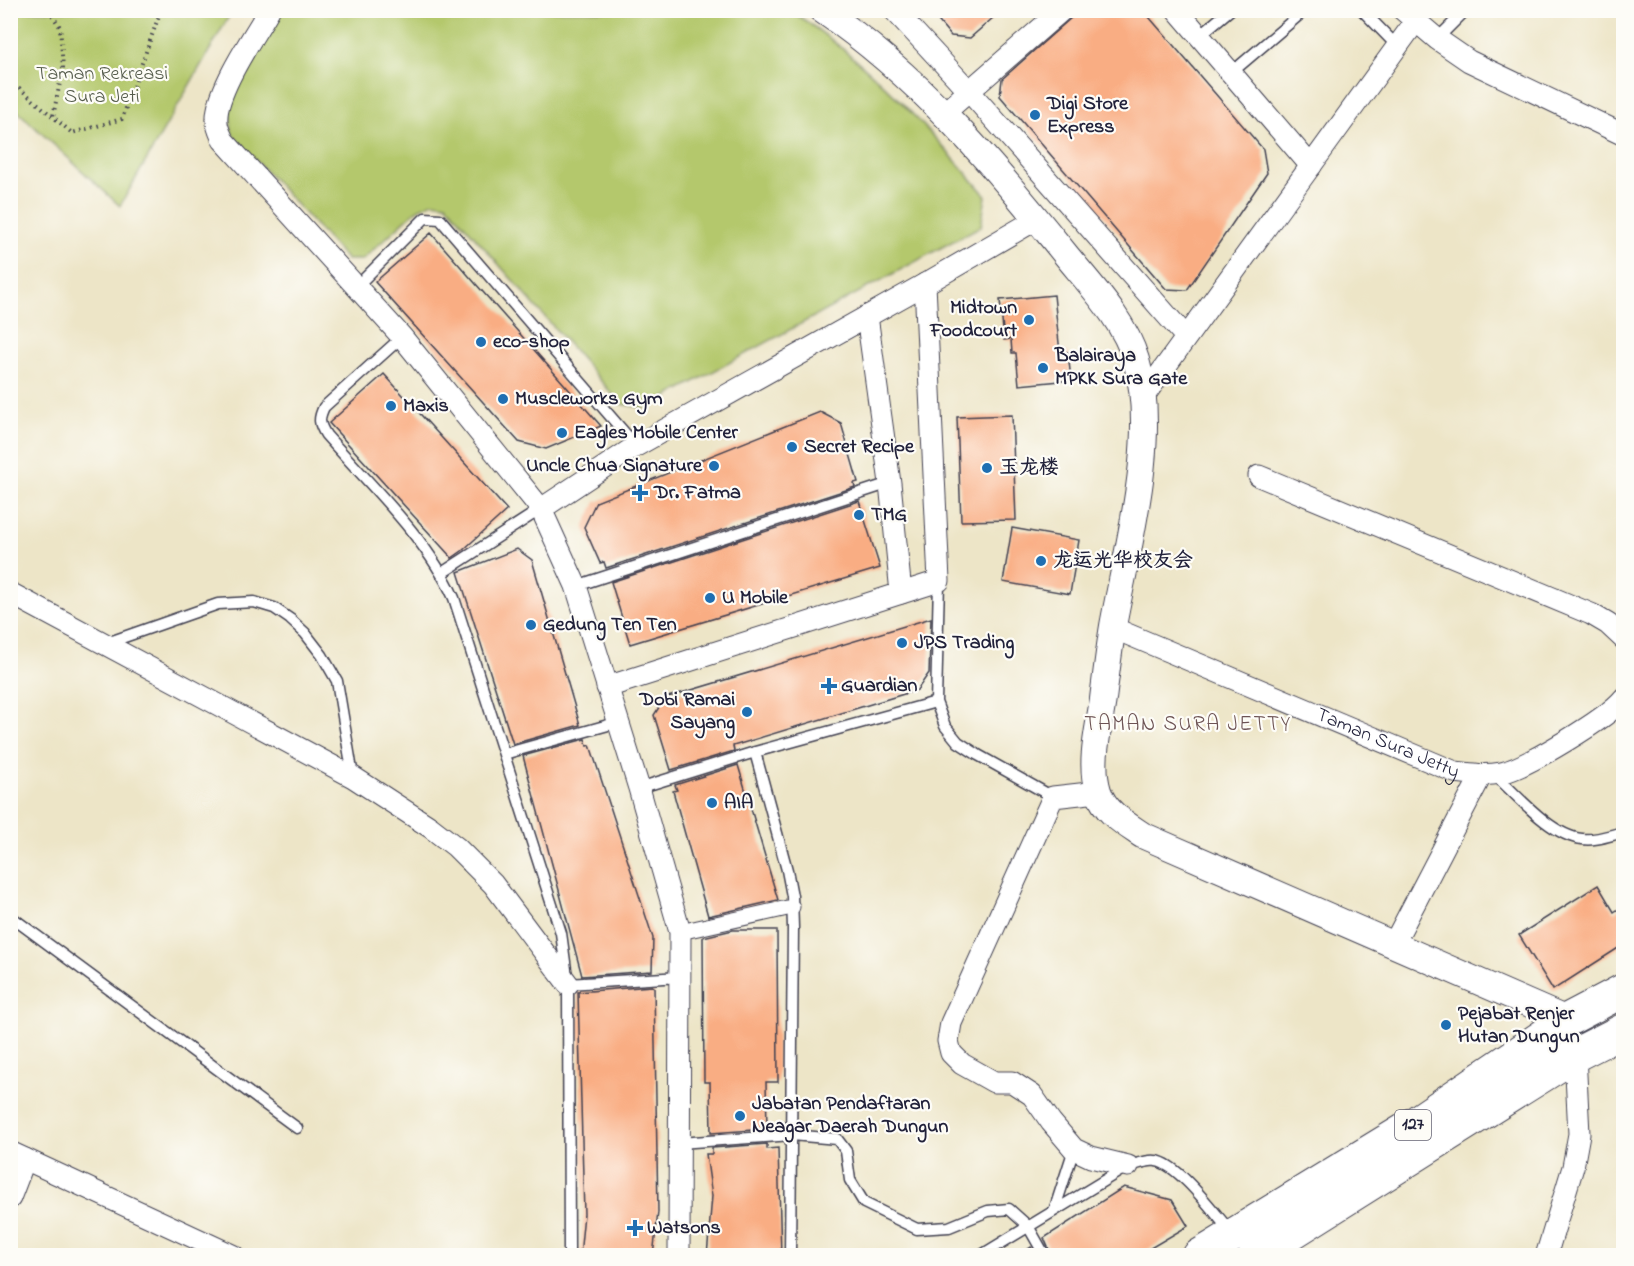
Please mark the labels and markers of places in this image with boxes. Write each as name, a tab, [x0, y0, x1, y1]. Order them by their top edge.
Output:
place label: Digi Store Express	[1046, 90, 1129, 142]
marker: Digi Store Express	[1028, 108, 1042, 122]
place label: Midtown Foodcourt	[929, 294, 1017, 346]
marker: Midtown Foodcourt	[1022, 313, 1036, 327]
place label: eco-shop	[493, 328, 570, 357]
marker: eco-shop	[474, 335, 488, 349]
place label: Balairaya MPKK Sura Gate	[1054, 342, 1188, 394]
marker: Balairaya MPKK Sura Gate	[1036, 361, 1050, 375]
place label: Muscleworks Gym	[515, 385, 663, 415]
place label: Maxis	[403, 392, 449, 421]
marker: Muscleworks Gym	[496, 392, 510, 406]
marker: Maxis	[384, 399, 398, 413]
place label: Eagles Mobile Center	[574, 419, 739, 449]
marker: Eagles Mobile Center	[555, 426, 569, 440]
place label: Secret Recipe	[804, 433, 915, 462]
marker: Secret Recipe	[785, 440, 799, 454]
place label: Uncle Chua Signature	[526, 452, 703, 482]
place label: 玉龙楼	[999, 454, 1059, 483]
marker: Uncle Chua Signature	[707, 459, 721, 473]
marker: 玉龙楼	[980, 461, 994, 475]
place label: Dr. Fatma	[653, 479, 741, 508]
marker: Dr. Fatma	[631, 484, 649, 502]
place label: TMG	[871, 501, 908, 530]
marker: TMG	[852, 508, 866, 522]
place label: 龙运光华校友会	[1053, 547, 1193, 576]
marker: 龙运光华校友会	[1034, 554, 1048, 568]
place label: U Mobile	[722, 584, 789, 613]
marker: U Mobile	[703, 591, 717, 605]
place label: Gedung Ten Ten	[543, 611, 677, 641]
marker: Gedung Ten Ten	[524, 618, 538, 632]
place label: JPS Trading	[914, 629, 1014, 659]
marker: JPS Trading	[895, 636, 909, 650]
place label: Guardian	[841, 672, 918, 701]
marker: Guardian	[822, 679, 836, 693]
place label: Dobi Ramai Sayang	[639, 686, 735, 739]
marker: Dobi Ramai Sayang	[740, 705, 754, 719]
place label: AIA	[724, 789, 753, 818]
marker: AIA	[705, 796, 719, 810]
place label: Pejabat Renjer Hutan Dungun	[1458, 1000, 1580, 1053]
marker: Pejabat Renjer Hutan Dungun	[1439, 1018, 1453, 1032]
place label: Jabatan Pendaftaran Neagar Daerah Dungun	[752, 1090, 948, 1143]
marker: Jabatan Pendaftaran Neagar Daerah Dungun	[733, 1109, 747, 1123]
place label: Watsons	[647, 1214, 721, 1243]
marker: Watsons	[628, 1221, 642, 1235]

